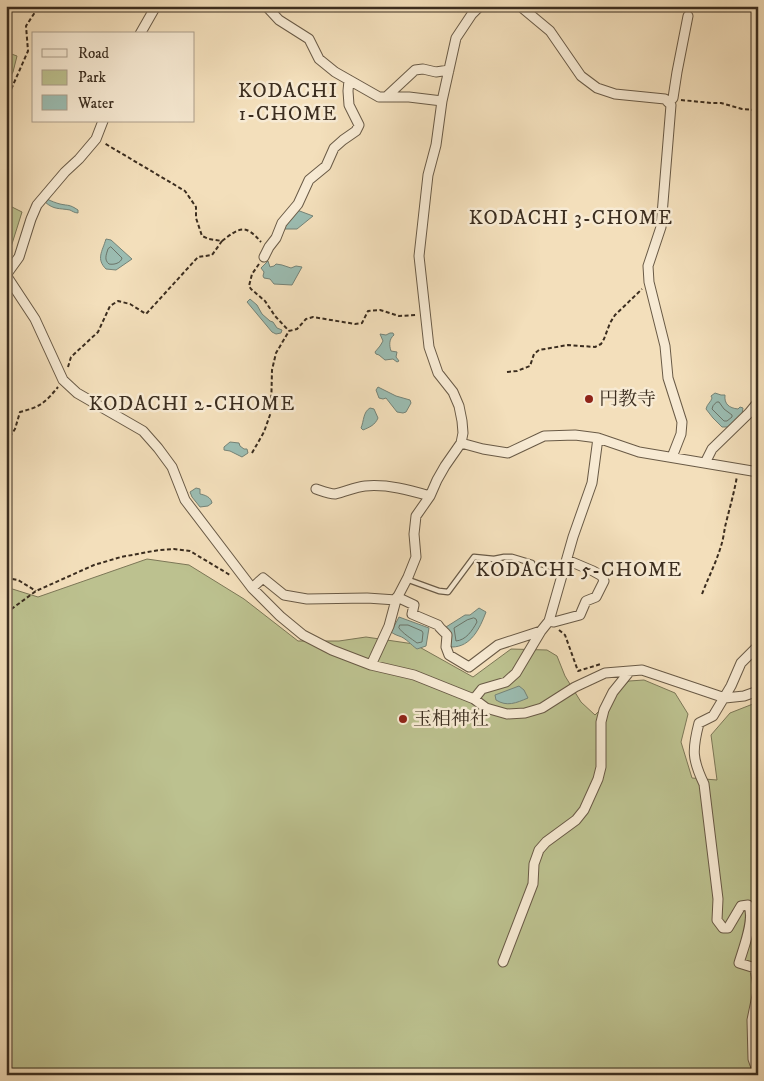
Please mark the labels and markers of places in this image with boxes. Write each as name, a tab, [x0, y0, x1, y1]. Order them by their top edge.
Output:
place label: 円教寺	[599, 388, 656, 411]
marker: 円教寺	[583, 393, 595, 405]
place label: 玉相神社	[413, 708, 489, 731]
marker: 玉相神社	[397, 713, 409, 725]

